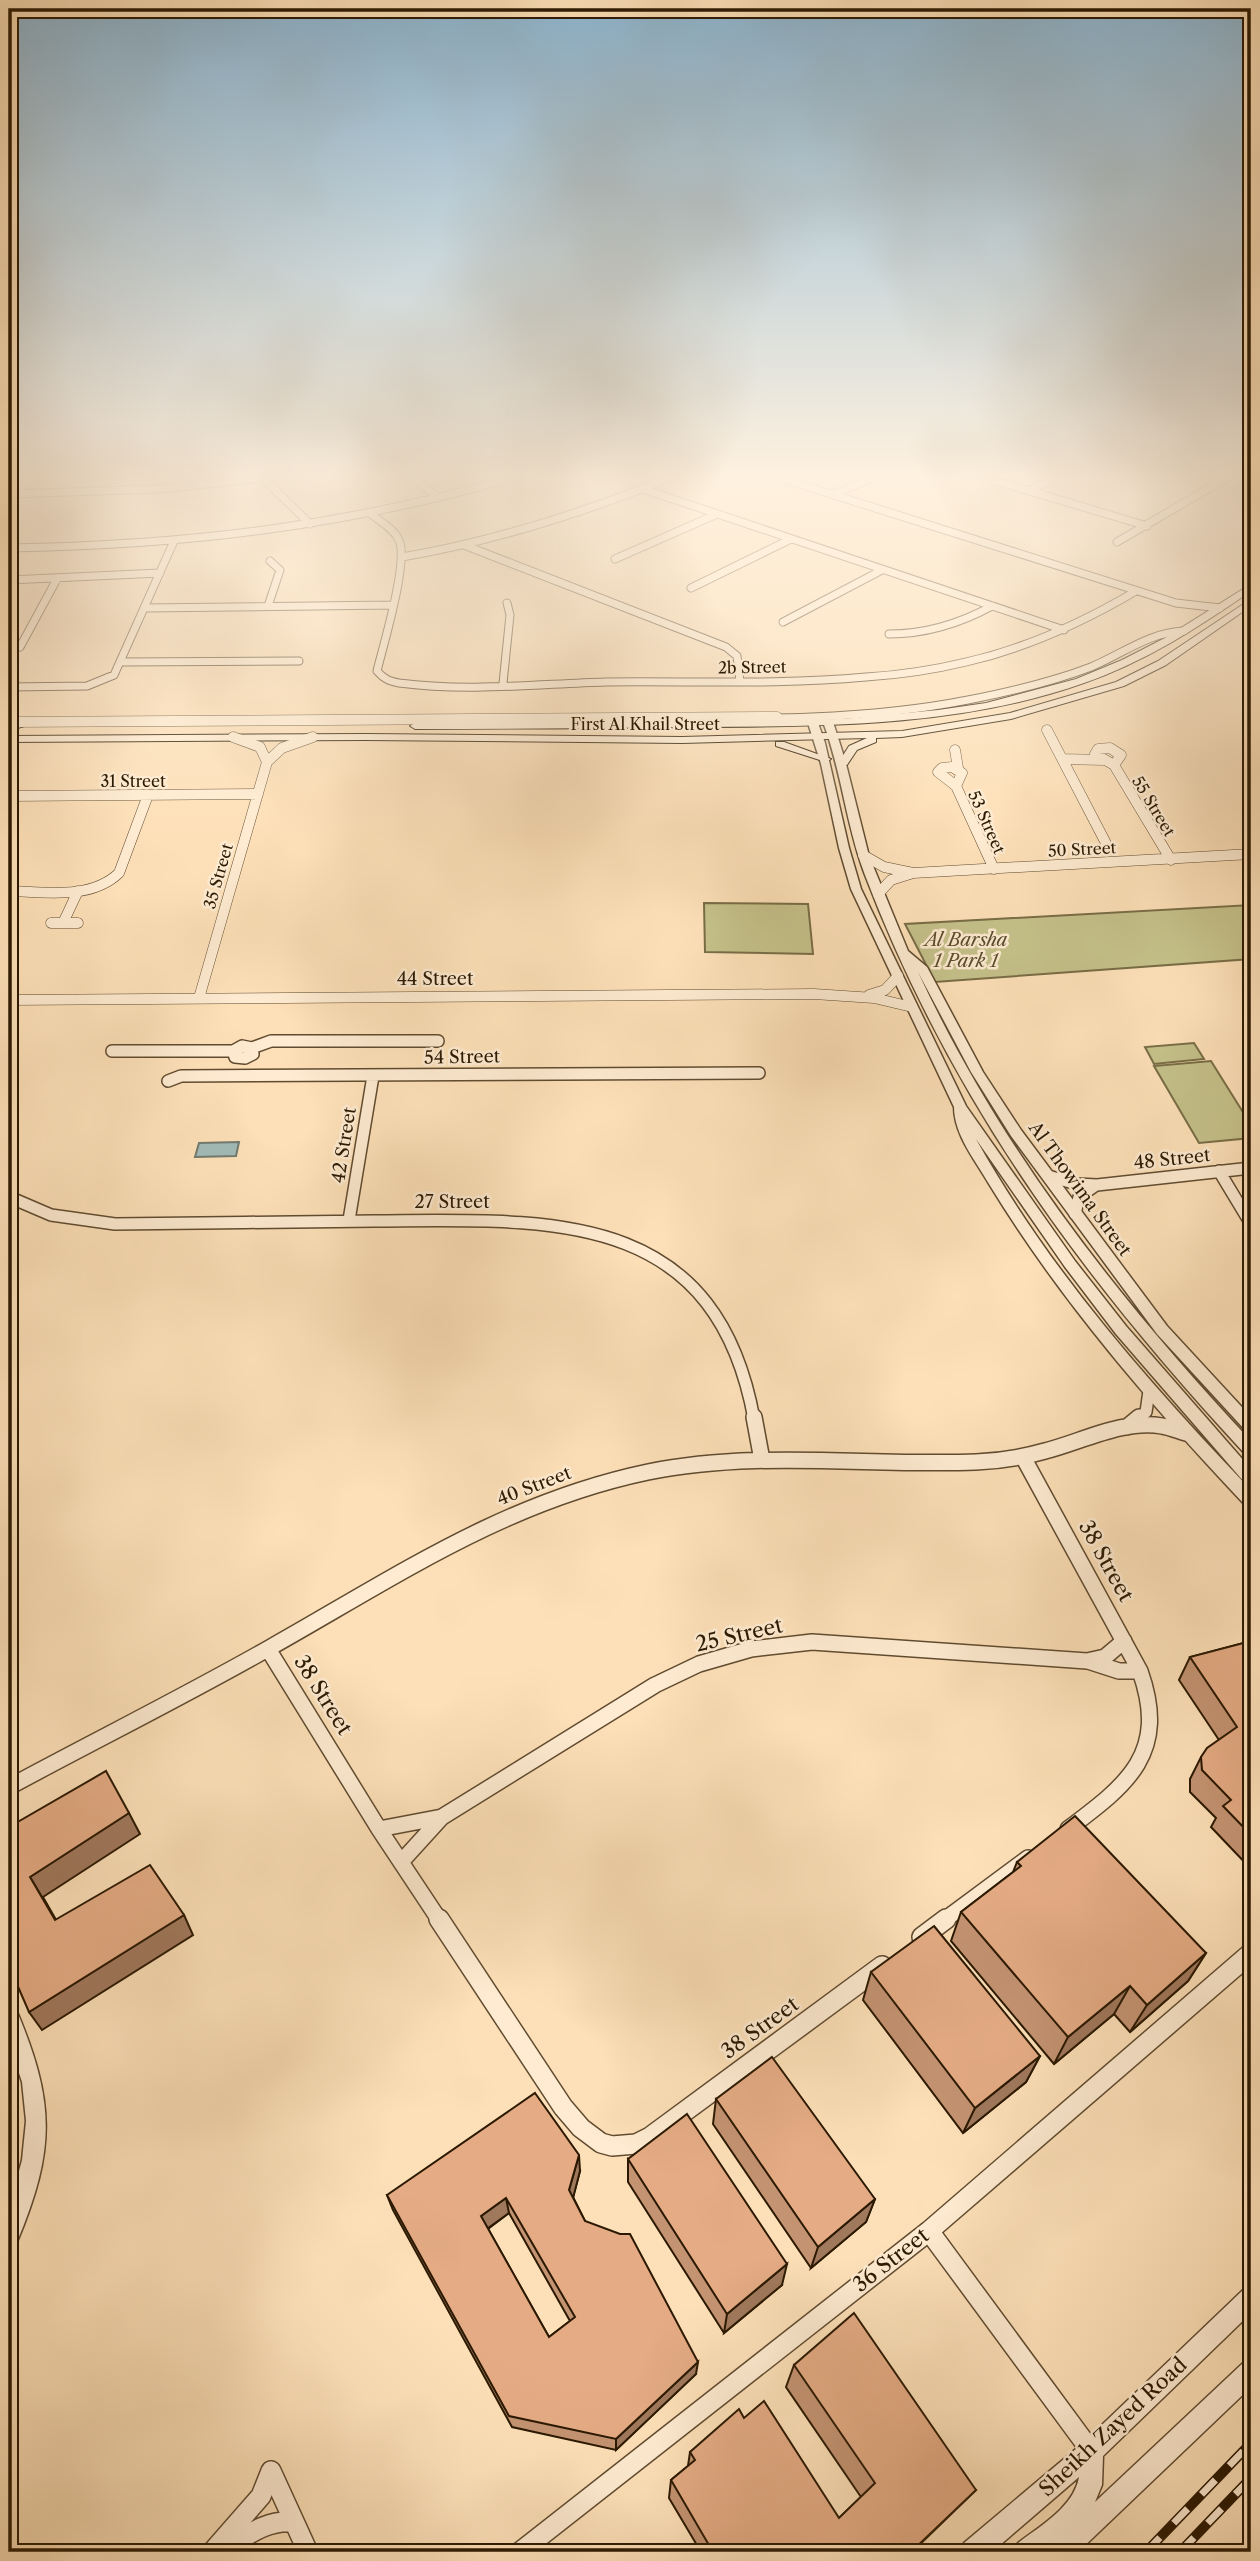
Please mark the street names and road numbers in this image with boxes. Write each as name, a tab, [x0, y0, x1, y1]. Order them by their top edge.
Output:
street label: 2b Street	[718, 656, 787, 678]
street label: First Al Khail Street	[570, 714, 720, 734]
street label: 31 Street	[100, 771, 166, 791]
street label: 55 Street	[1128, 772, 1180, 840]
street label: 53 Street	[964, 787, 1010, 857]
street label: 50 Street	[1047, 837, 1117, 861]
street label: 35 Street	[199, 841, 237, 911]
street label: 44 Street	[397, 968, 474, 990]
street label: 54 Street	[424, 1045, 501, 1069]
street label: 42 Street	[327, 1105, 361, 1185]
street label: Al Thowima Street	[1023, 1117, 1136, 1261]
street label: 48 Street	[1133, 1144, 1212, 1174]
street label: 27 Street	[414, 1191, 490, 1213]
street label: 40 Street	[494, 1462, 575, 1510]
street label: 38 Street	[1074, 1516, 1139, 1606]
street label: 25 Street	[693, 1612, 785, 1657]
street label: 38 Street	[289, 1650, 358, 1740]
street label: 38 Street	[716, 1991, 804, 2064]
street label: 36 Street	[848, 2222, 934, 2297]
street label: Sheikh Zayed Road	[1034, 2352, 1192, 2501]

